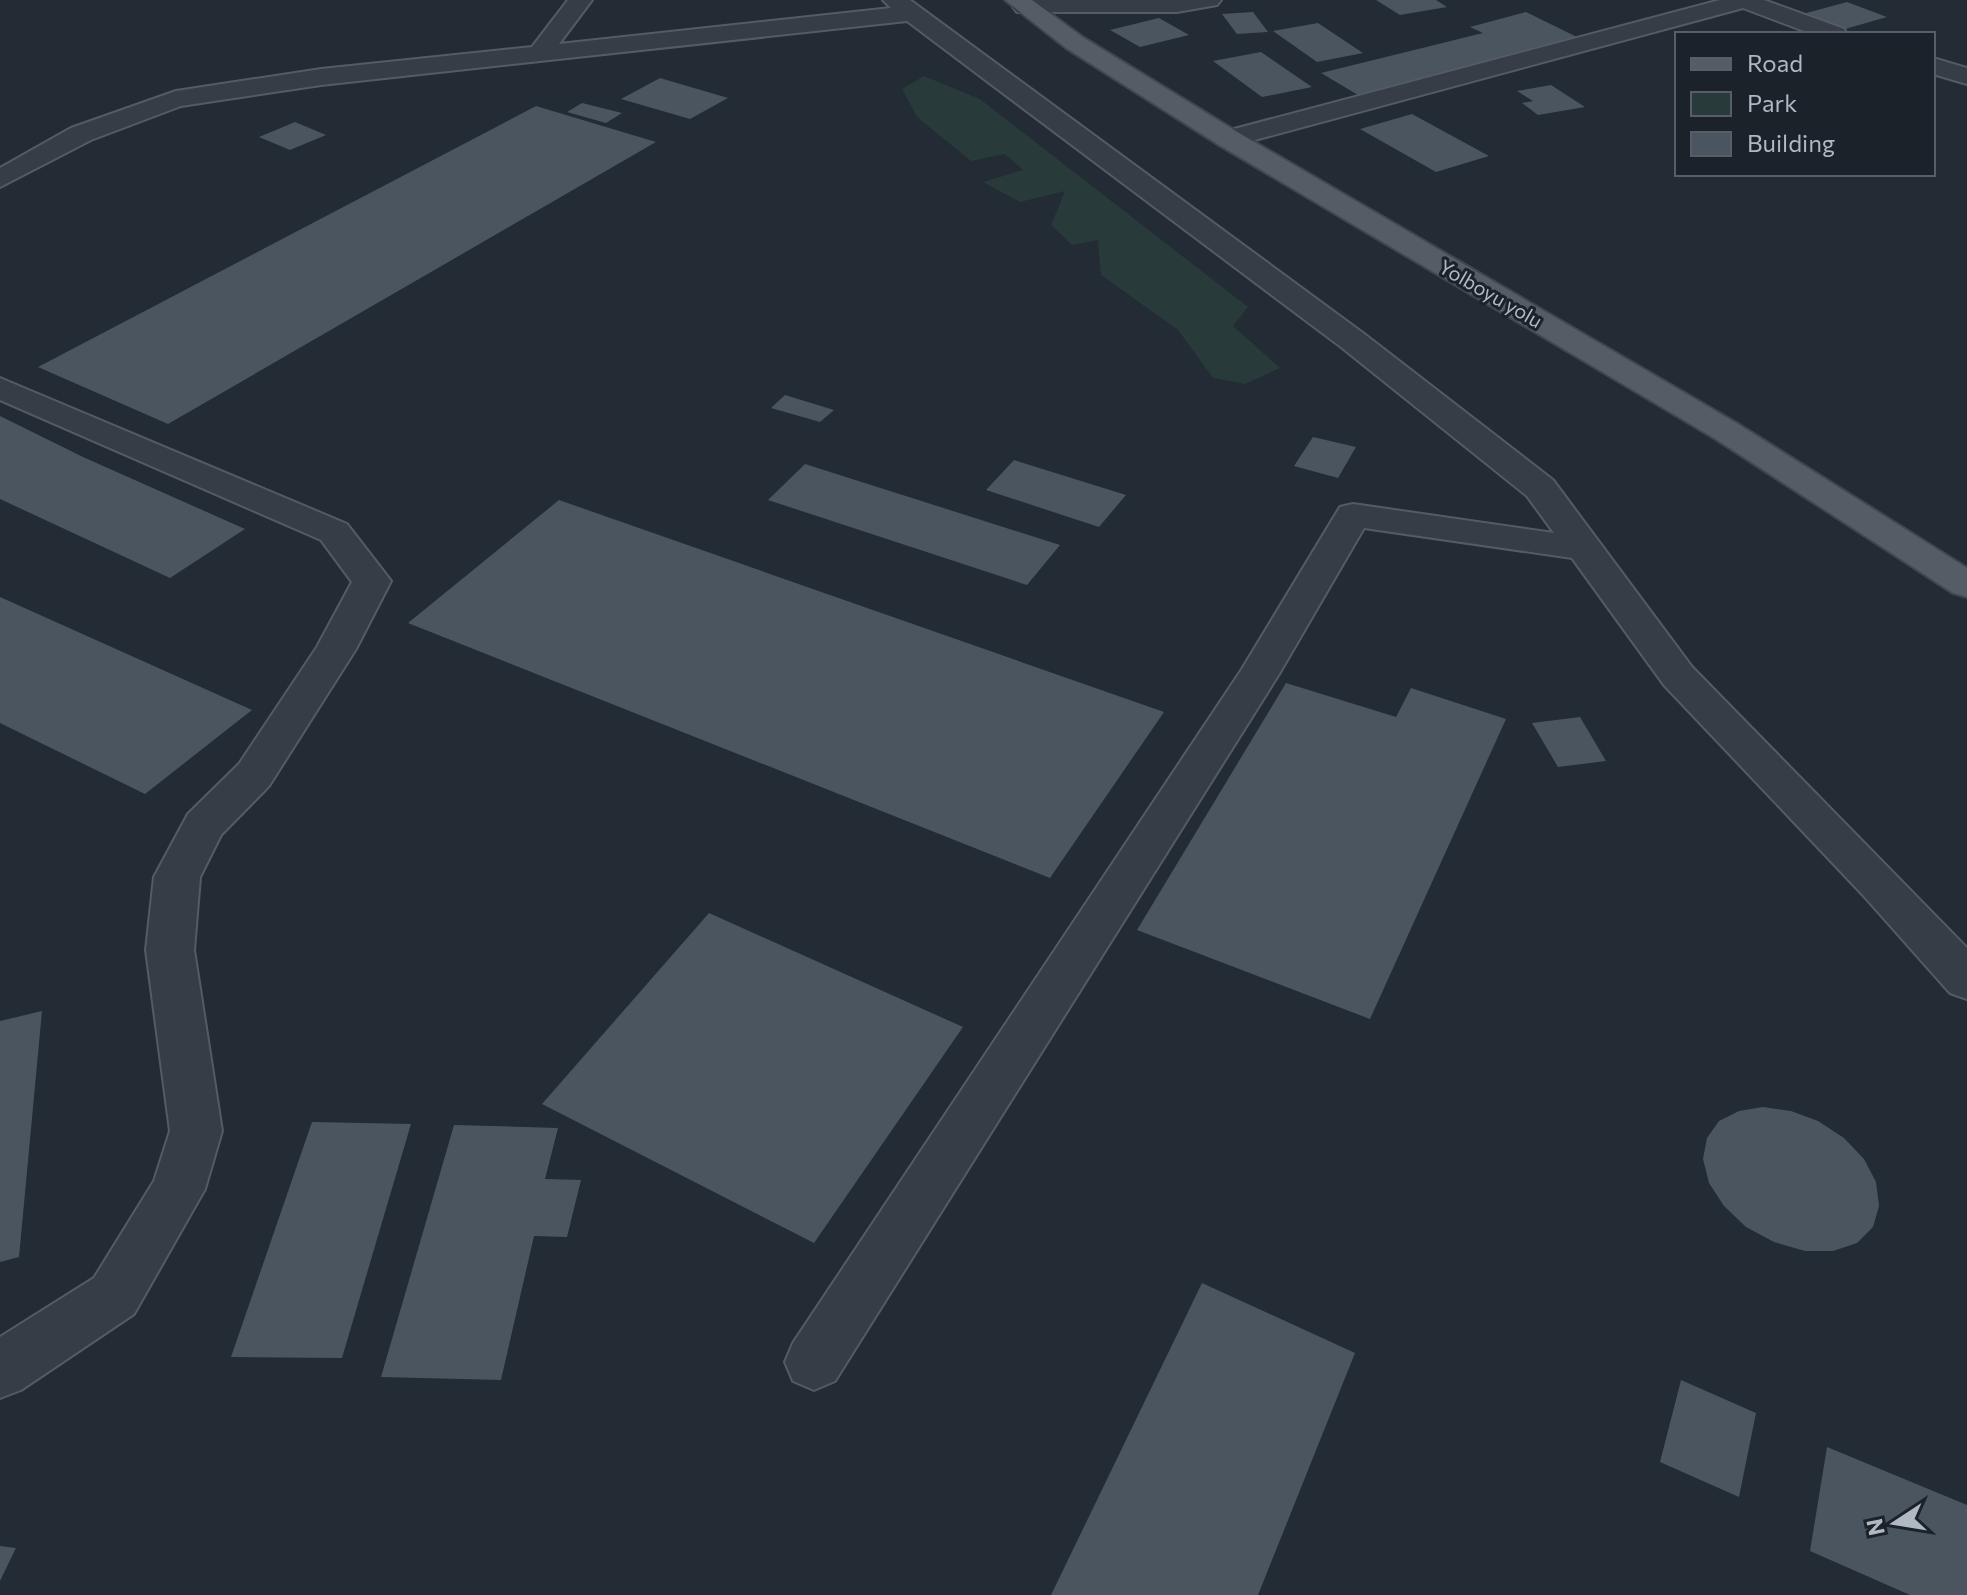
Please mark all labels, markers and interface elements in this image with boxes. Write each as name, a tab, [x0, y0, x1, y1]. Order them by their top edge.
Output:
legend	[1675, 32, 1935, 176]
text: Road	[1747, 48, 1803, 77]
text: Park	[1747, 88, 1797, 117]
text: Building	[1747, 128, 1835, 157]
street label: Yolboyu yolu	[1435, 254, 1547, 332]
north arrow	[1855, 1483, 1935, 1563]
text: N	[1860, 1516, 1890, 1538]

